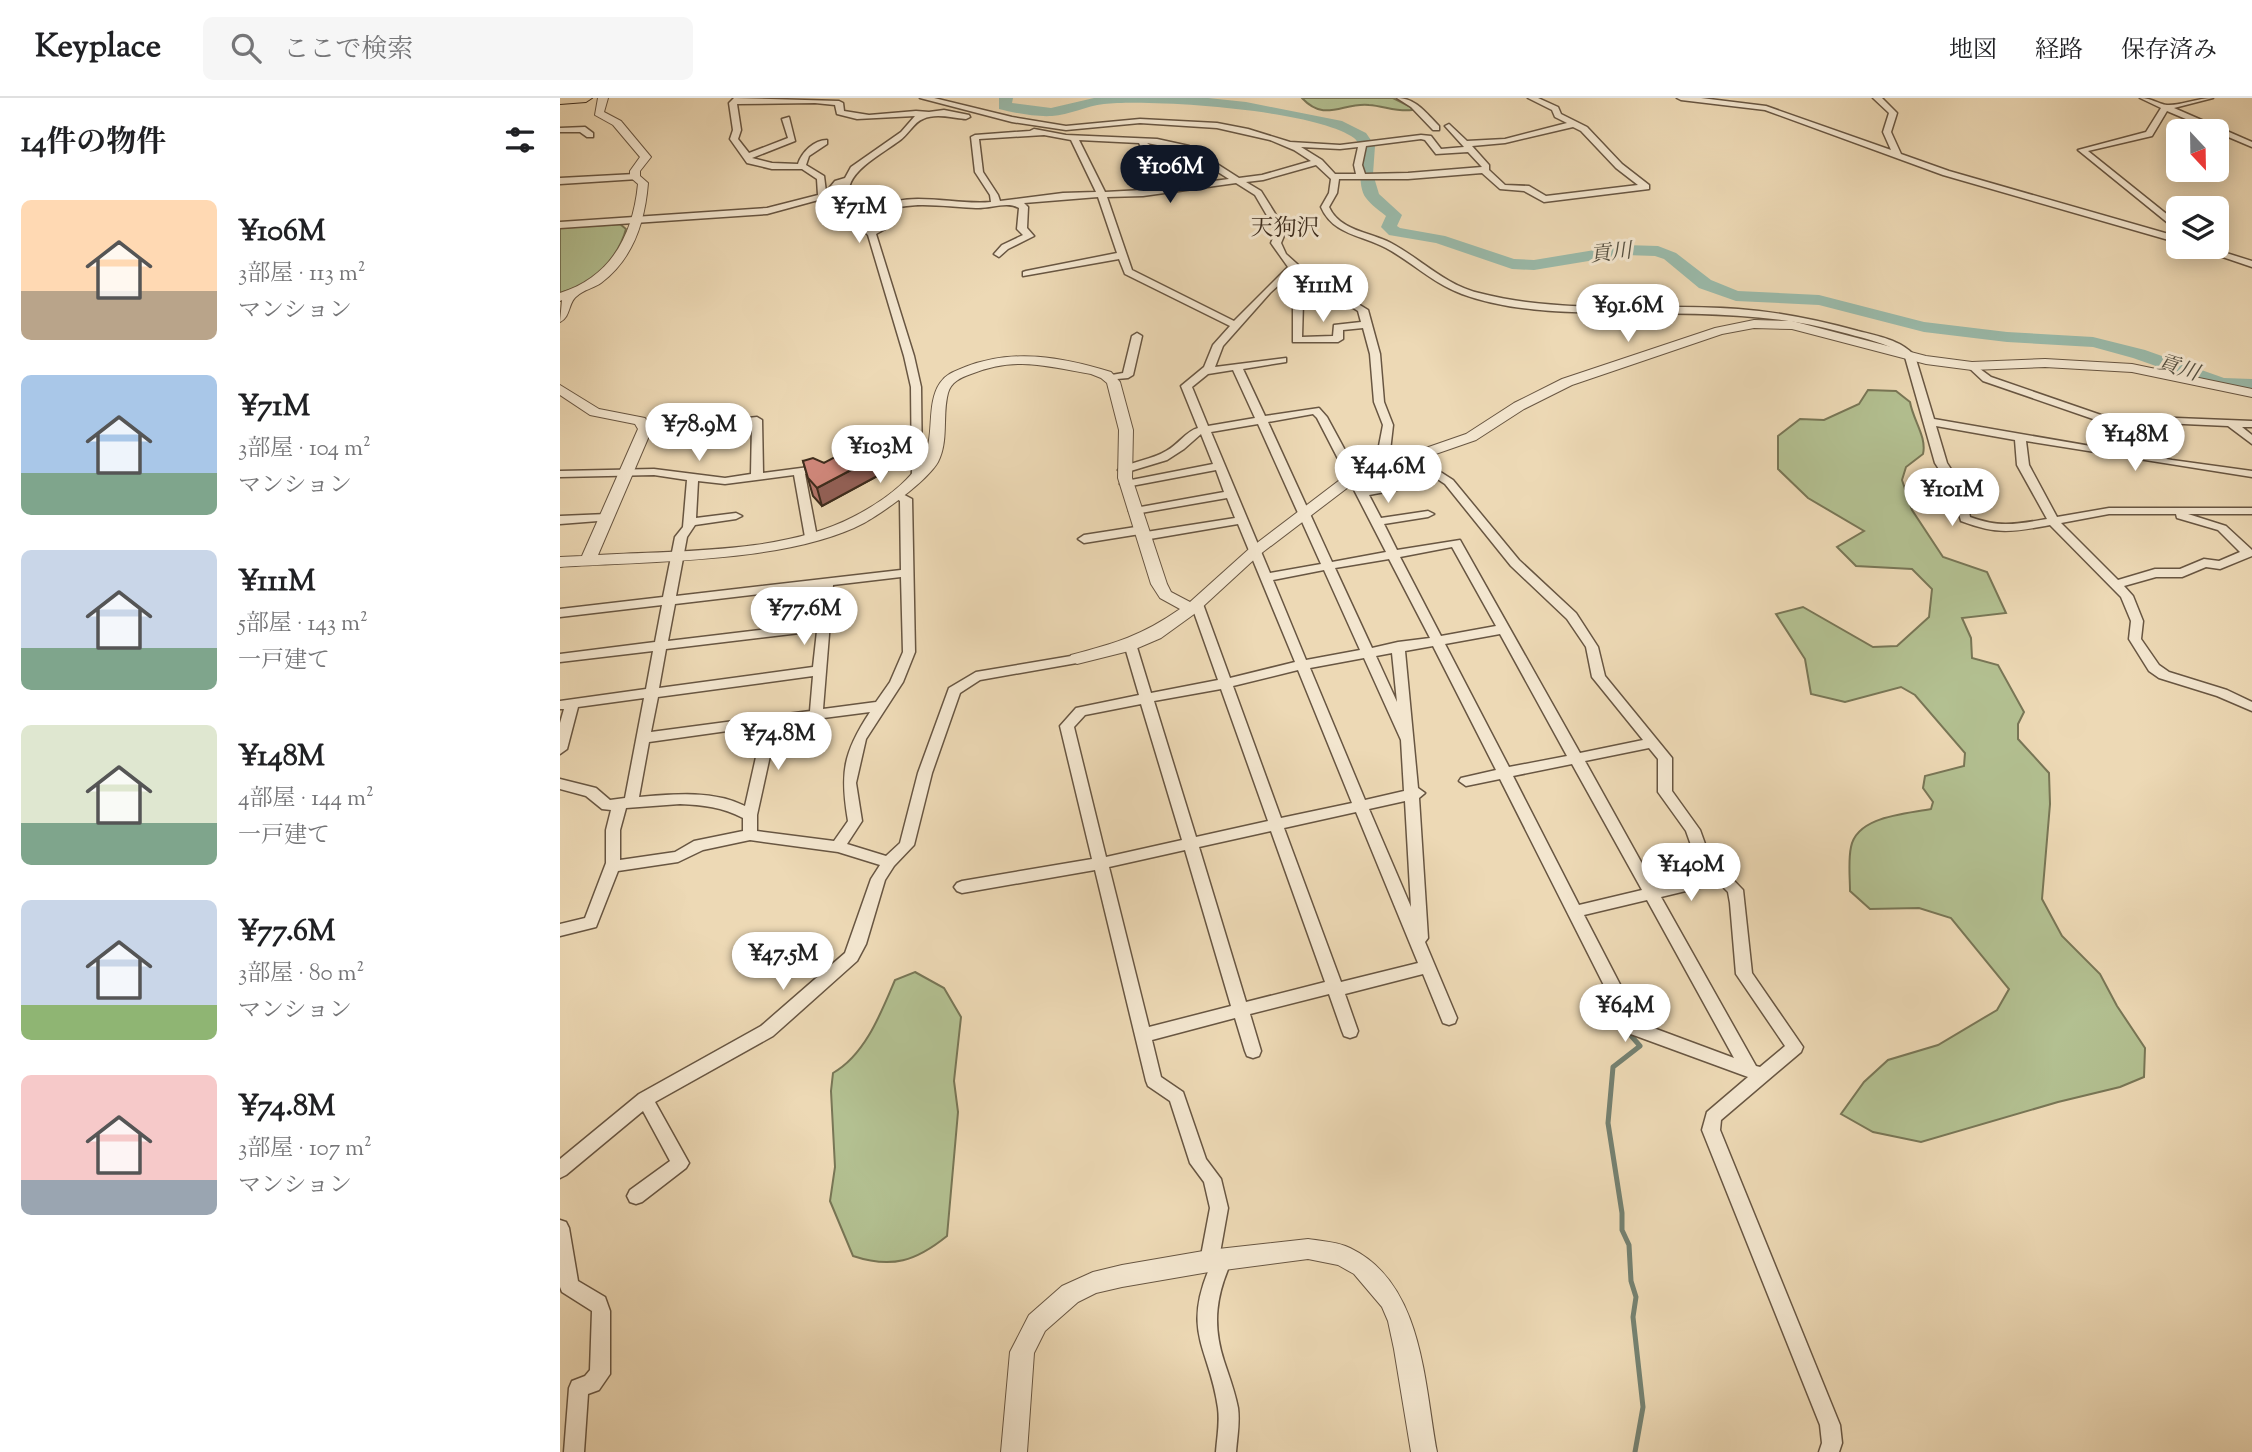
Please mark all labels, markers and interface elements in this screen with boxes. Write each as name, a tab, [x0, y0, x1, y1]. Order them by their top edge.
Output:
search box	[203, 17, 693, 80]
text: Keyplace	[35, 24, 161, 72]
icon: search	[227, 29, 265, 67]
text: ここで検索	[283, 32, 413, 69]
text: 地図	[1949, 34, 1997, 68]
text: 経路	[2035, 34, 2083, 68]
text: 保存済み	[2121, 34, 2217, 68]
north arrow	[2166, 119, 2230, 182]
map controls	[2166, 119, 2229, 259]
icon: filters	[501, 121, 539, 159]
text: 14件の物件	[21, 122, 166, 165]
pin: ¥106M	[1121, 146, 1219, 205]
text: ¥106M	[1136, 151, 1204, 184]
pin: ¥71M	[818, 186, 900, 245]
text: ¥71M	[831, 191, 887, 224]
button: layers	[2166, 196, 2229, 259]
text: ¥106M	[238, 211, 326, 254]
district label: 天狗沢	[1251, 213, 1320, 246]
icon: home	[77, 228, 161, 312]
water label: 貢川	[1589, 237, 1635, 271]
text: 3部屋 · 113 m²	[238, 258, 366, 291]
pin: ¥111M	[1274, 264, 1372, 324]
text: ¥111M	[1293, 270, 1353, 303]
pin: ¥91.6M	[1571, 285, 1685, 344]
text: ¥91.6M	[1592, 290, 1664, 323]
text: マンション	[238, 295, 352, 328]
water label: 貢川	[2153, 348, 2205, 390]
text: ¥71M	[238, 386, 310, 429]
icon: home	[77, 403, 161, 487]
pin: ¥78.9M	[642, 404, 756, 463]
text: ¥78.9M	[661, 409, 737, 442]
pin: ¥148M	[2086, 414, 2184, 473]
text: ¥148M	[2102, 419, 2168, 452]
pin: ¥103M	[831, 426, 929, 485]
text: ¥103M	[848, 431, 913, 464]
text: 3部屋 · 104 m²	[238, 433, 371, 466]
pin: ¥44.6M	[1331, 446, 1445, 505]
text: ¥44.6M	[1351, 451, 1425, 484]
pin: ¥101M	[1903, 468, 2001, 528]
text: マンション	[238, 470, 352, 503]
text: ¥101M	[1920, 474, 1984, 507]
text: ¥111M	[238, 561, 316, 604]
icon: home	[77, 578, 161, 662]
pin: ¥77.6M	[747, 588, 861, 647]
text: ¥77.6M	[767, 593, 841, 626]
text: 5部屋 · 143 m²	[238, 608, 368, 641]
text: 一戸建て	[238, 645, 330, 678]
pin: ¥74.8M	[721, 712, 835, 772]
text: ¥74.8M	[741, 718, 815, 751]
text: ¥148M	[238, 736, 325, 779]
icon: home	[77, 753, 161, 837]
text: 4部屋 · 144 m²	[238, 783, 374, 816]
text: 一戸建て	[238, 820, 330, 853]
pin: ¥140M	[1642, 844, 1740, 903]
text: ¥140M	[1658, 849, 1724, 882]
text: ¥77.6M	[238, 911, 335, 954]
icon: home	[77, 928, 161, 1012]
pin: ¥47.5M	[726, 932, 840, 992]
text: ¥47.5M	[748, 938, 818, 971]
text: 3部屋 · 80 m²	[238, 958, 364, 991]
pin: ¥64M	[1584, 984, 1666, 1044]
text: ¥64M	[1596, 990, 1654, 1023]
text: マンション	[238, 995, 352, 1028]
text: ¥74.8M	[238, 1086, 335, 1129]
icon: home	[77, 1103, 161, 1187]
text: 3部屋 · 107 m²	[238, 1133, 372, 1166]
text: マンション	[238, 1170, 352, 1203]

